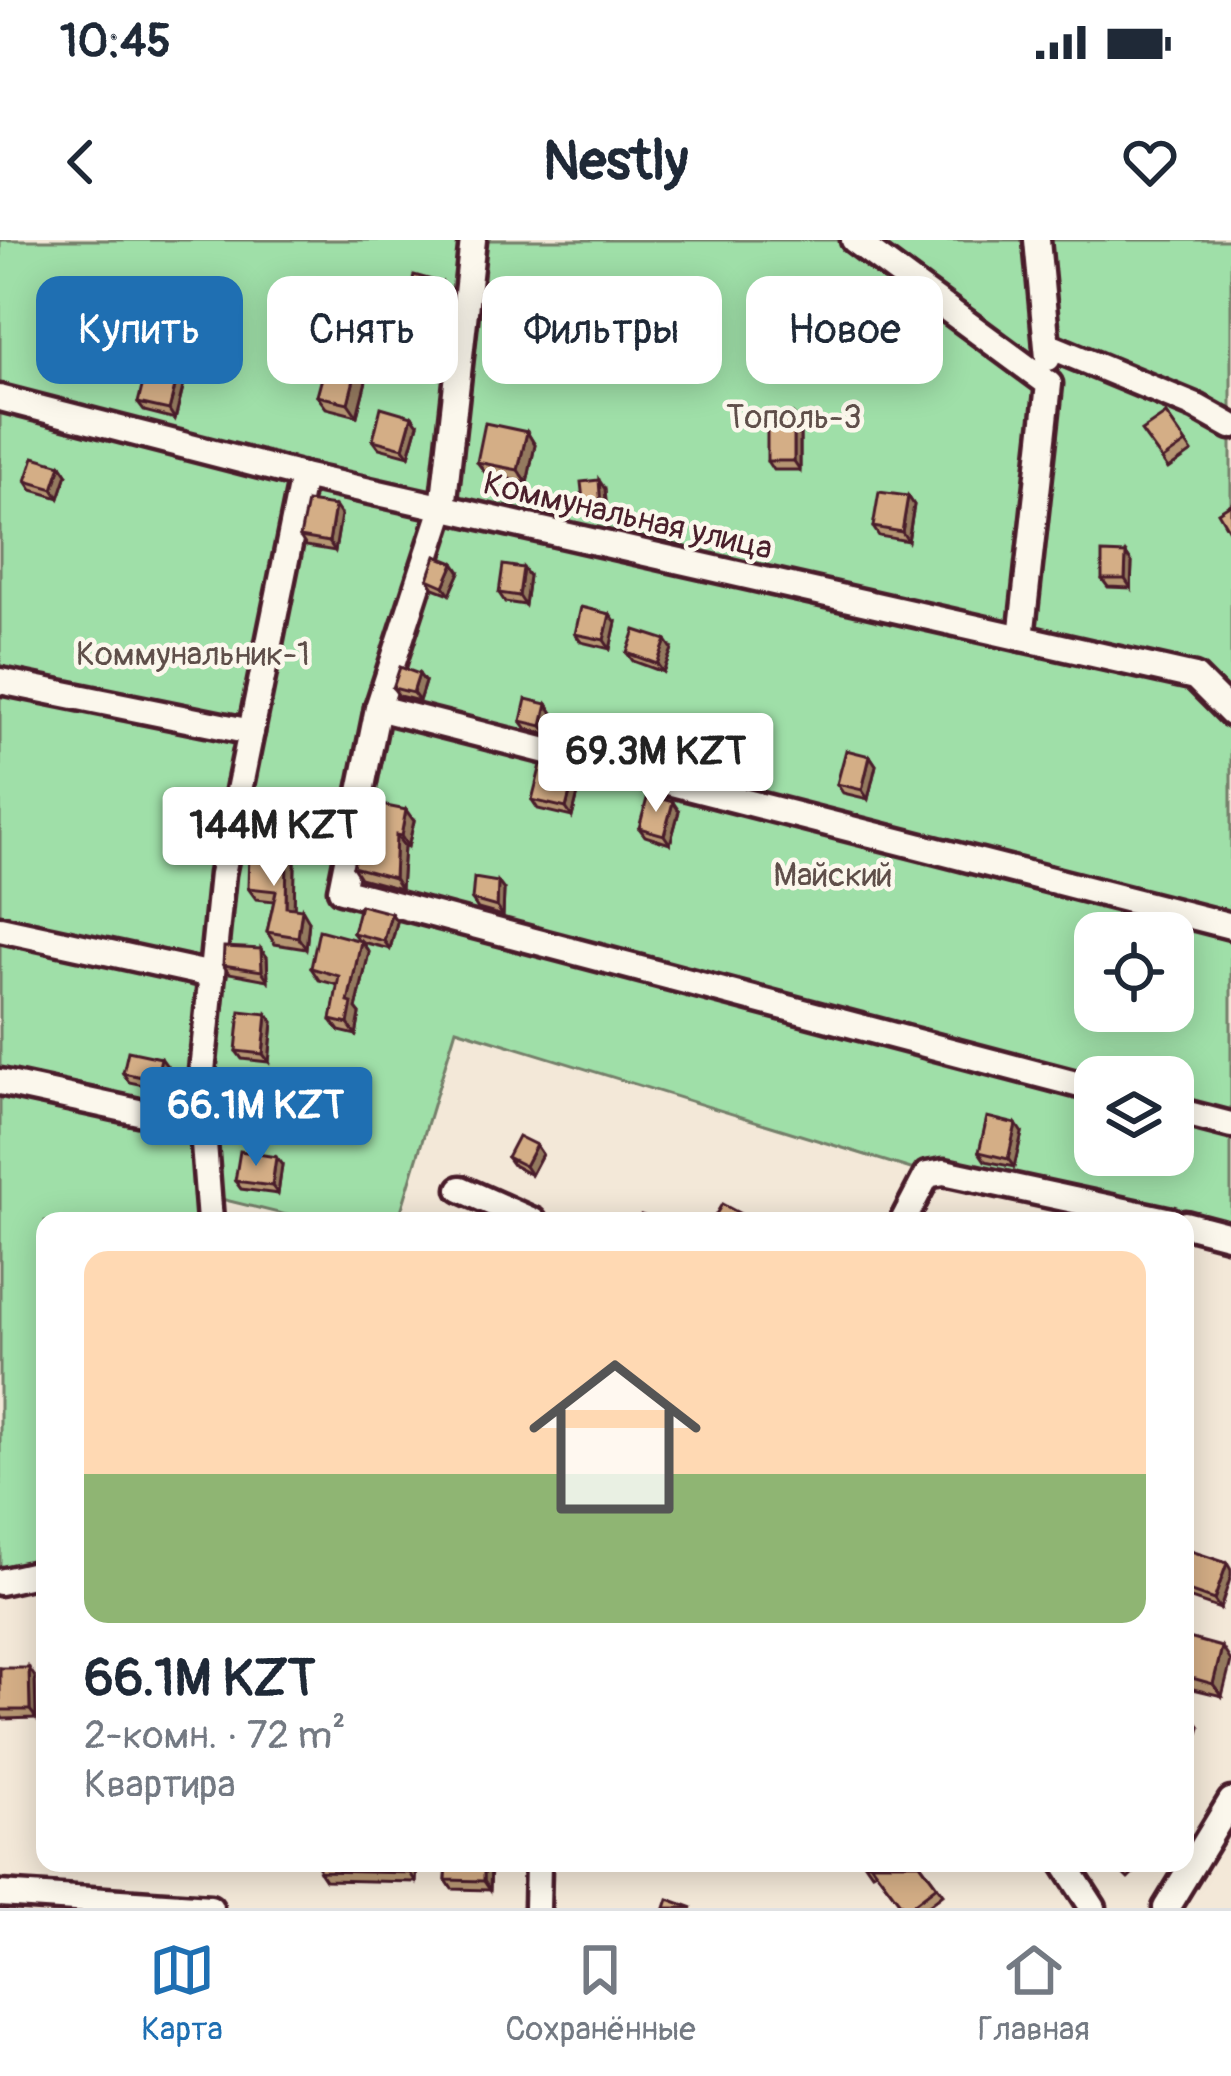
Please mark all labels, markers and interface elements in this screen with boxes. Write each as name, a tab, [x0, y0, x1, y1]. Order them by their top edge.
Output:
text: 10:45	[60, 14, 171, 70]
text: Nestly	[543, 128, 688, 196]
icon: back	[48, 129, 114, 195]
icon: heart	[1117, 129, 1183, 195]
chip: Купить	[36, 276, 243, 384]
chip: Снять	[267, 276, 458, 384]
chip: Фильтры	[482, 276, 722, 384]
chip: Новое	[746, 276, 943, 384]
park label: Тополь-3	[726, 397, 862, 438]
street label: Коммунальная улица	[480, 463, 776, 569]
park label: Коммунальник-1	[76, 634, 310, 675]
pin: 69.3M KZT	[519, 713, 793, 815]
text: 69.3M KZT	[565, 727, 747, 776]
pin: 144M KZT	[150, 787, 398, 889]
text: 144M KZT	[190, 801, 358, 850]
park label: Майский	[773, 855, 893, 896]
map controls	[1074, 912, 1194, 1176]
button: locate	[1074, 912, 1194, 1032]
button: layers	[1074, 1056, 1194, 1176]
pin: 66.1M KZT	[119, 1067, 393, 1169]
text: 66.1M KZT	[167, 1081, 345, 1130]
icon: home	[507, 1329, 723, 1545]
text: 66.1M KZT	[84, 1647, 316, 1711]
text: 2-комн. · 72 m²	[84, 1711, 346, 1760]
text: Квартира	[84, 1760, 236, 1809]
tab: Карта	[141, 1937, 223, 2050]
tab: Сохранённые	[505, 1937, 695, 2050]
tab: Главная	[978, 1937, 1090, 2050]

